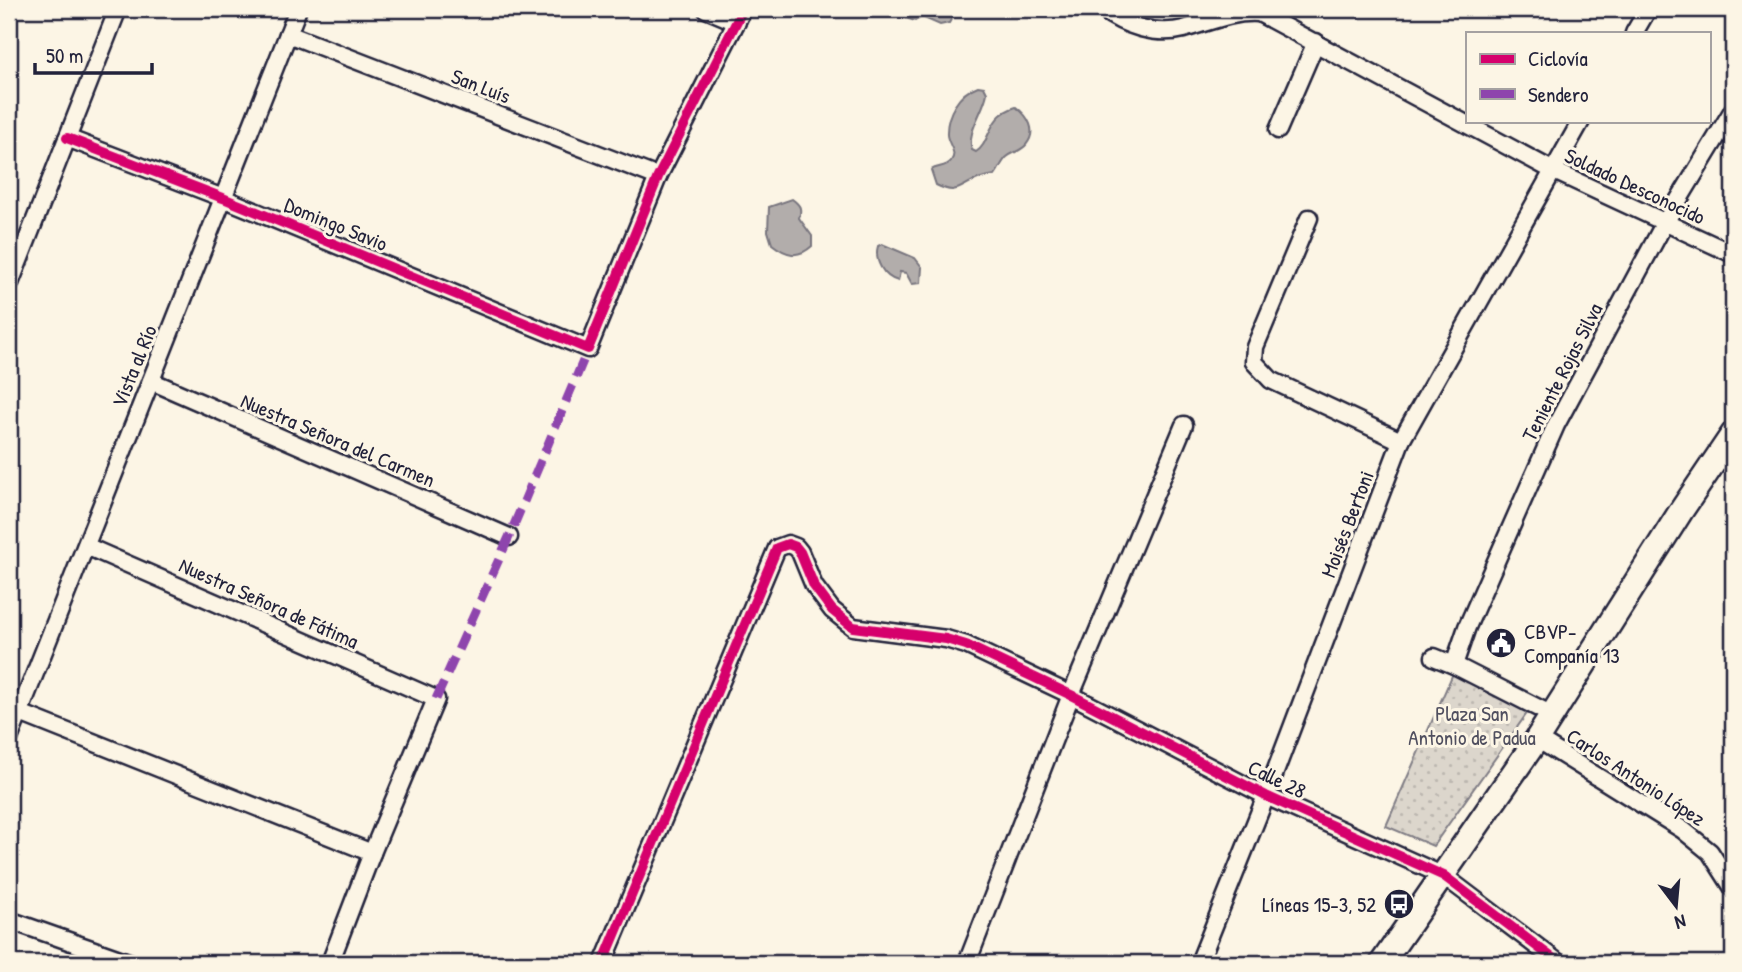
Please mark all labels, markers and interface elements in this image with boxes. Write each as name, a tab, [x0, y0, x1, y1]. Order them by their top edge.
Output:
scale bar	[35, 32, 152, 76]
legend	[1466, 32, 1710, 122]
text: 50 m	[46, 41, 83, 70]
text: Ciclovía	[1528, 44, 1588, 73]
street label: San Luís	[447, 61, 515, 111]
text: Sendero	[1528, 80, 1589, 109]
street label: Soldado Desconocido	[1560, 141, 1710, 231]
street label: Domingo Savio	[280, 190, 392, 258]
street label: Teniente Rojas Silva	[1515, 298, 1609, 446]
street label: Vista al Río	[104, 321, 164, 411]
street label: Nuestra Señora del Carmen	[236, 386, 440, 494]
street label: Moisés Bertoni	[1313, 467, 1381, 581]
street label: Nuestra Señora de Fátima	[175, 550, 363, 656]
place label: CBVP- Companía 13	[1524, 617, 1620, 670]
public building icon: CBVP- Companía 13	[1484, 626, 1518, 660]
park label: Plaza San Antonio de Padua	[1408, 699, 1536, 752]
street label: Carlos Antonio López	[1561, 721, 1711, 833]
street label: Calle 28	[1243, 753, 1311, 805]
north arrow	[1640, 870, 1710, 940]
bus stop icon: Líneas 15-3, 52	[1382, 887, 1416, 921]
place label: Líneas 15-3, 52	[1262, 890, 1376, 919]
text: N	[1672, 908, 1689, 936]

